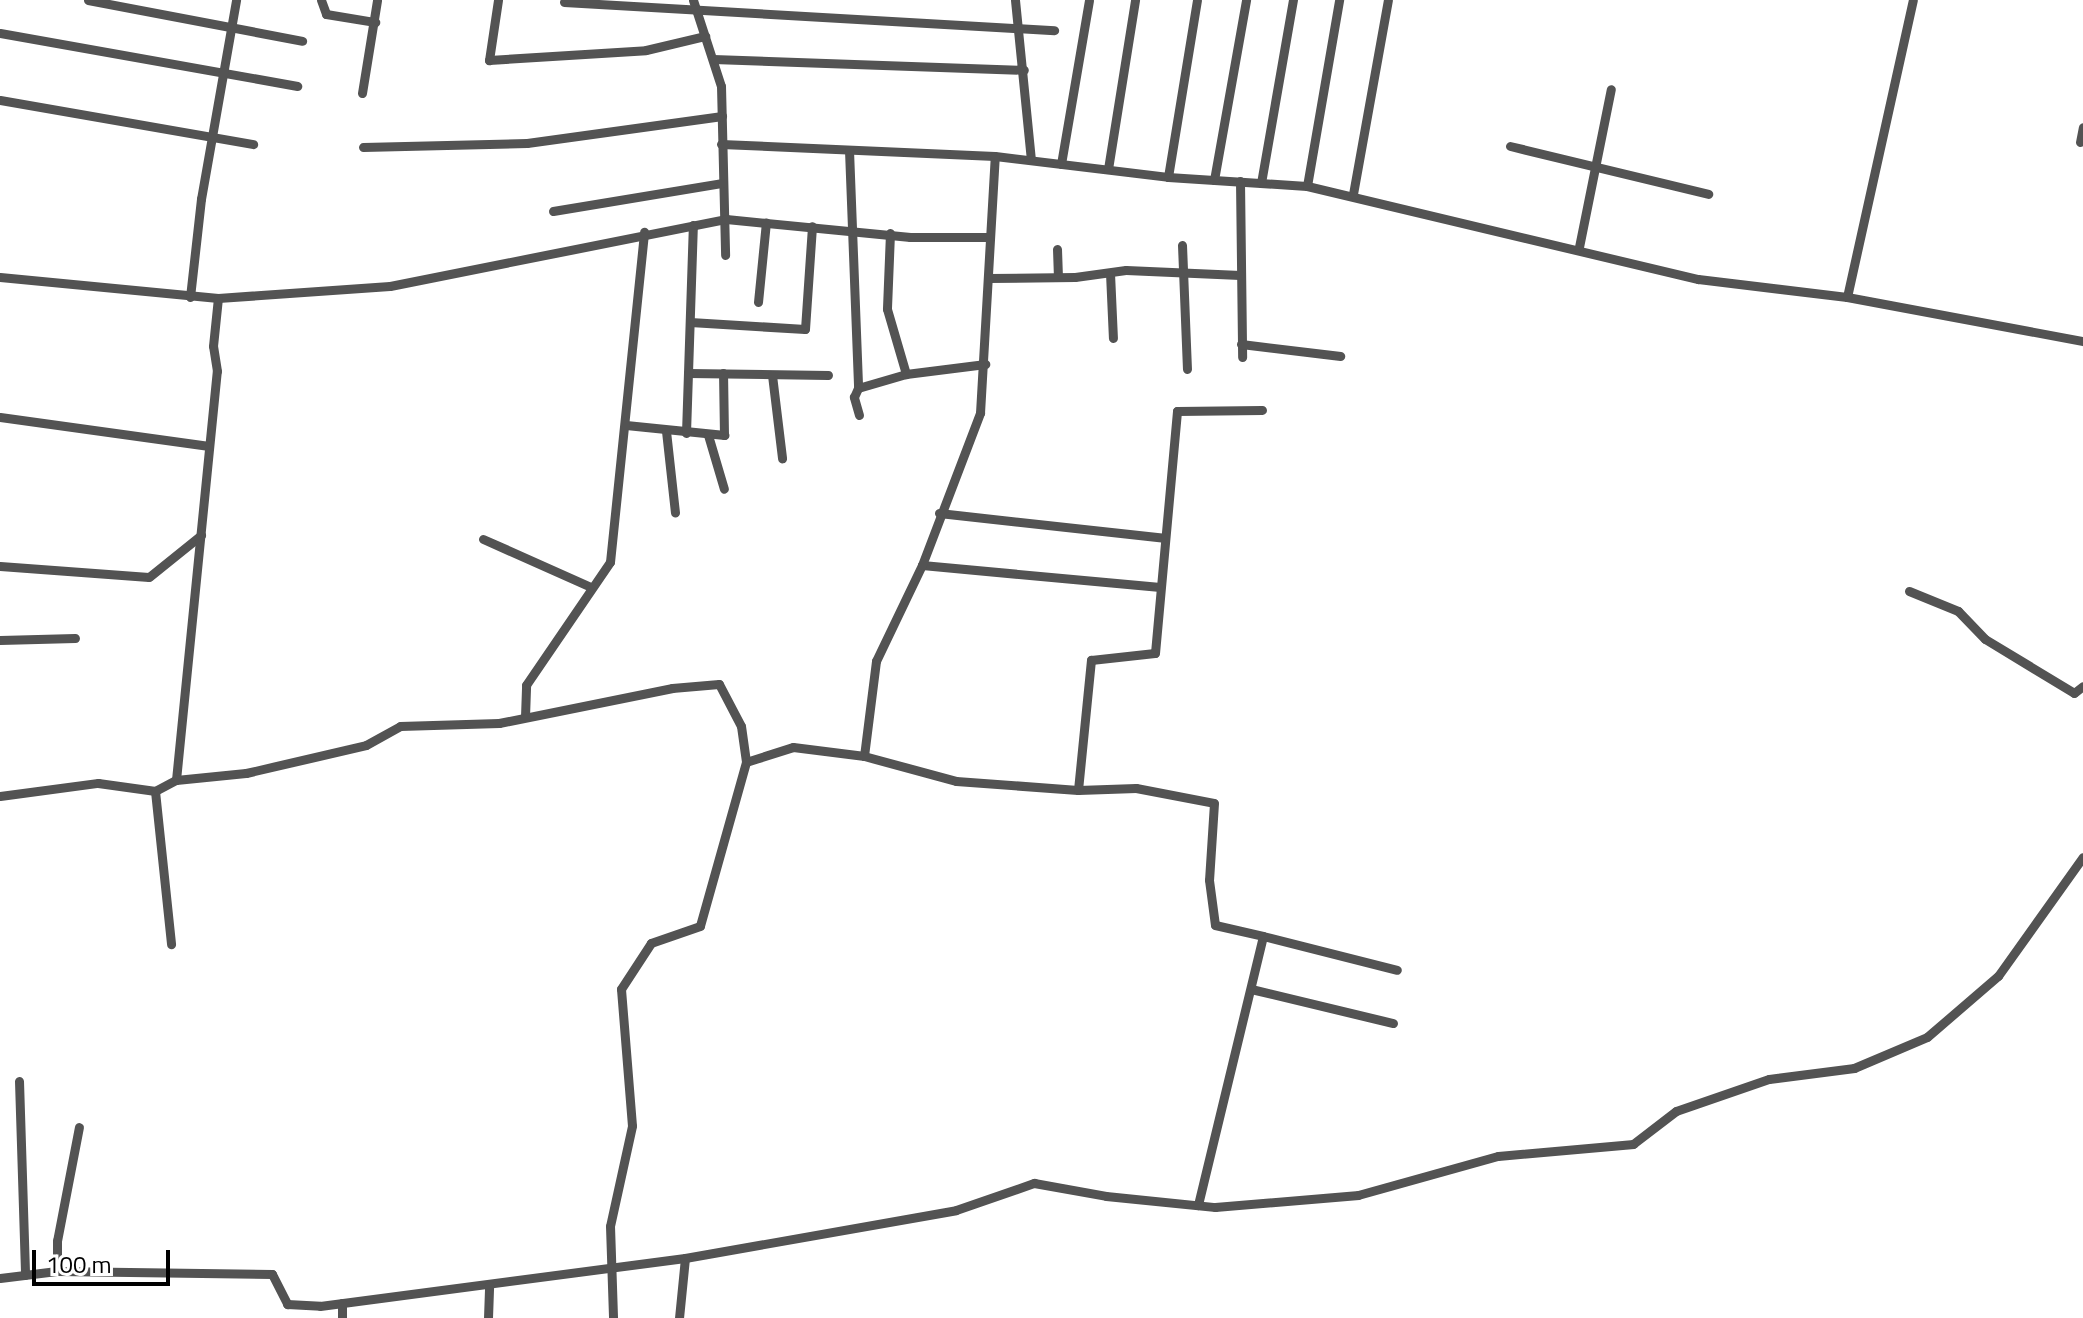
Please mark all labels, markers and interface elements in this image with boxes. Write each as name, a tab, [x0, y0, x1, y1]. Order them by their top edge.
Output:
scale bar	[36, 1234, 174, 1284]
text: 100 m	[46, 1246, 112, 1282]

